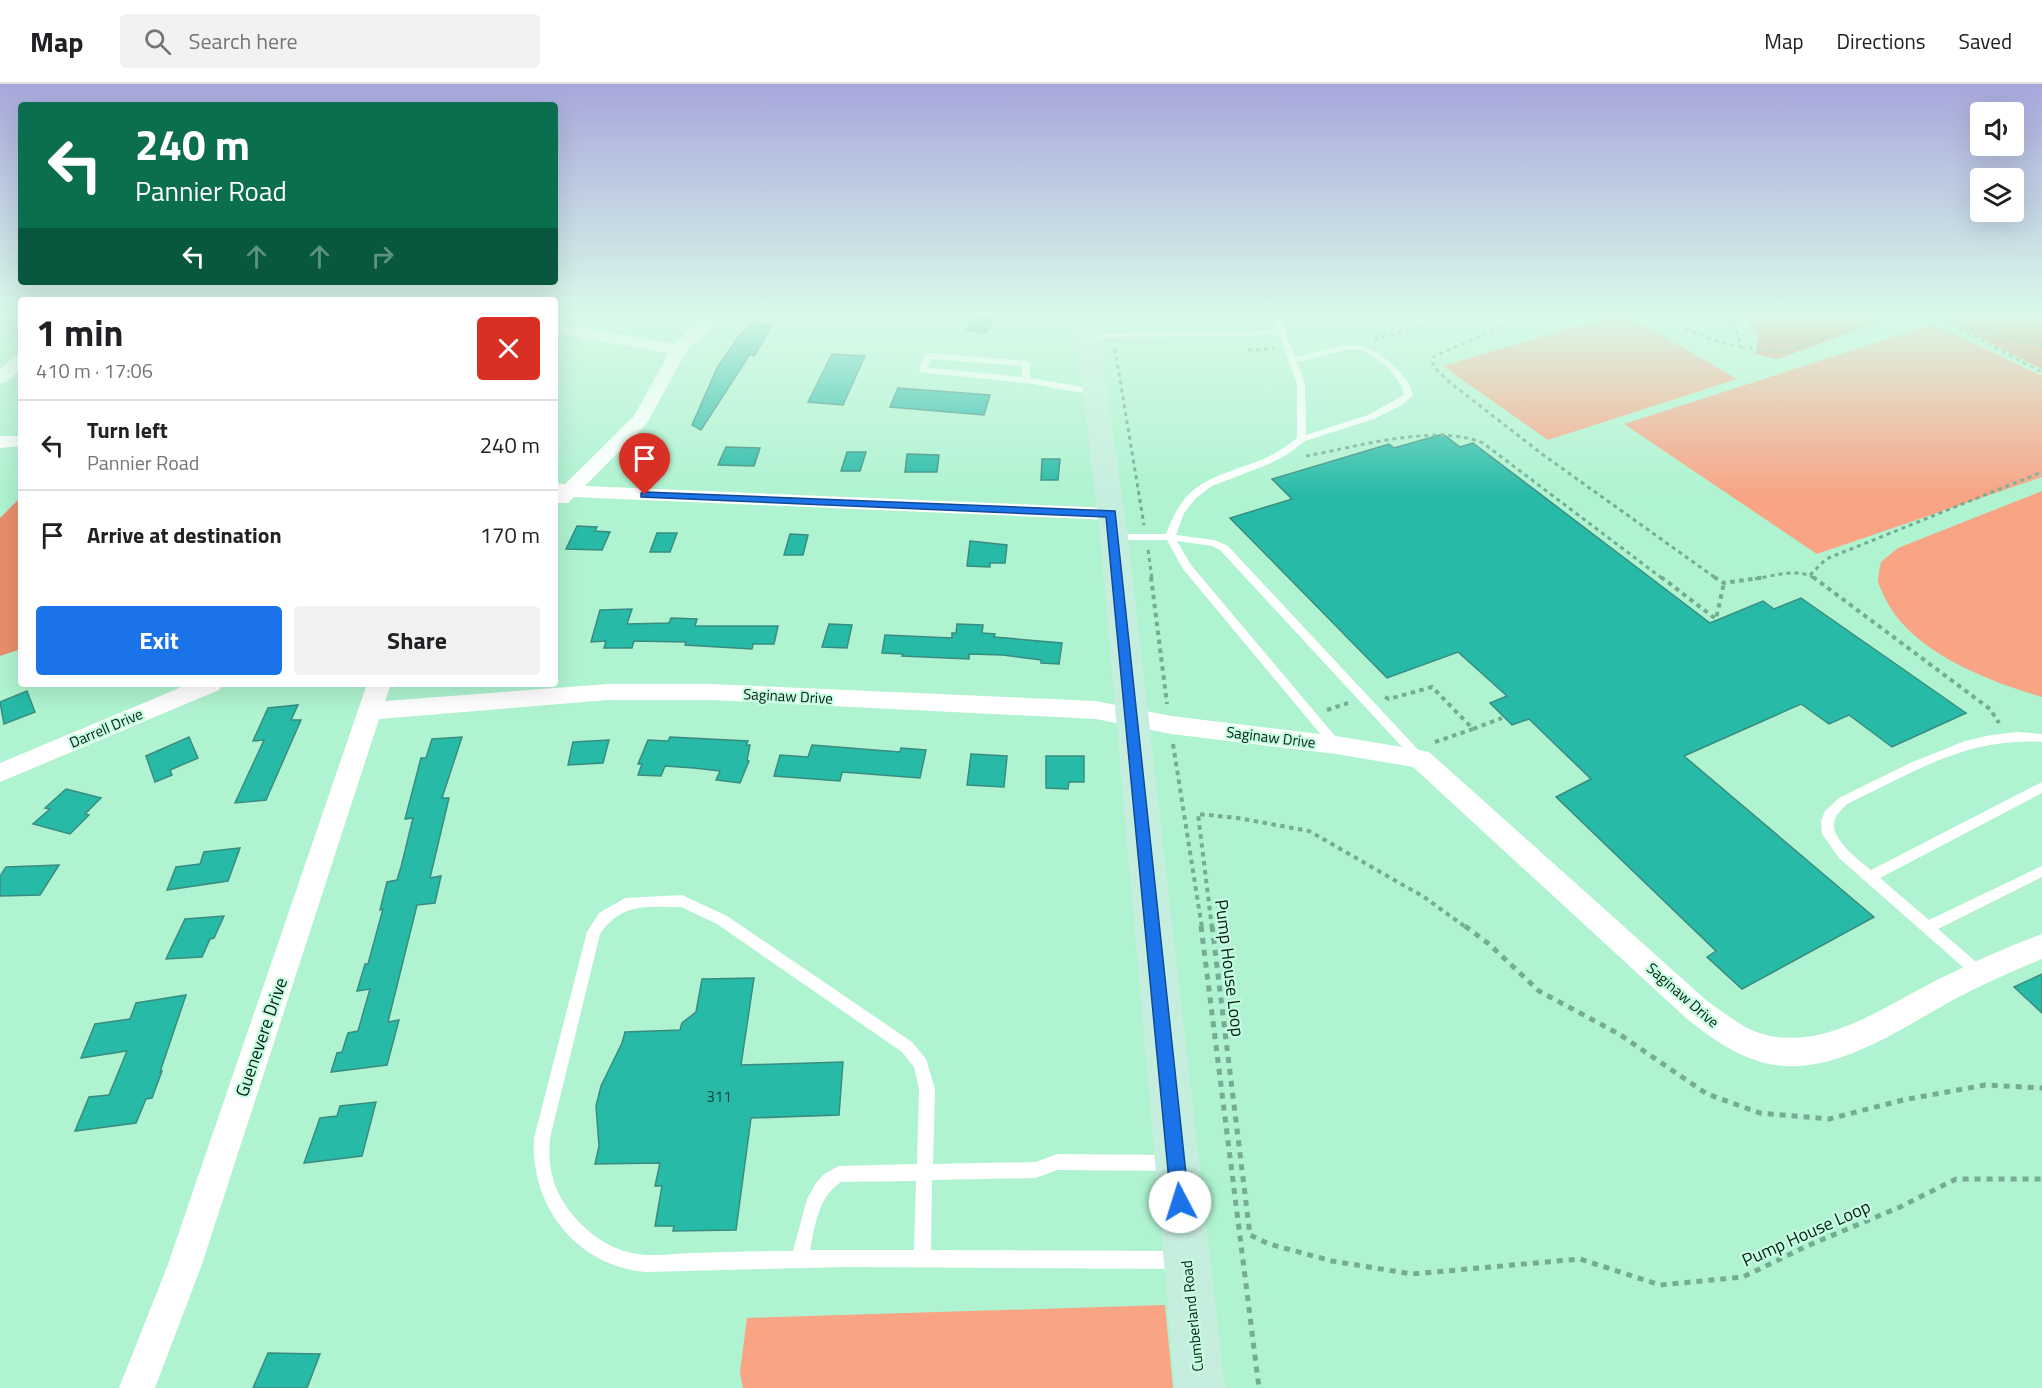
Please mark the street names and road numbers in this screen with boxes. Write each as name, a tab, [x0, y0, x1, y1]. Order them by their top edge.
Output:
street label: Saginaw Drive	[743, 682, 833, 710]
street label: Darrell Drive	[66, 702, 146, 754]
street label: Saginaw Drive	[1225, 720, 1317, 754]
street label: Pump House Loop	[1208, 898, 1252, 1038]
street label: Saginaw Drive	[1642, 957, 1724, 1033]
street label: Guenevere Drive	[228, 974, 294, 1100]
street label: Pump House Loop	[1737, 1193, 1875, 1273]
street label: Cumberland Road	[1175, 1259, 1209, 1373]

